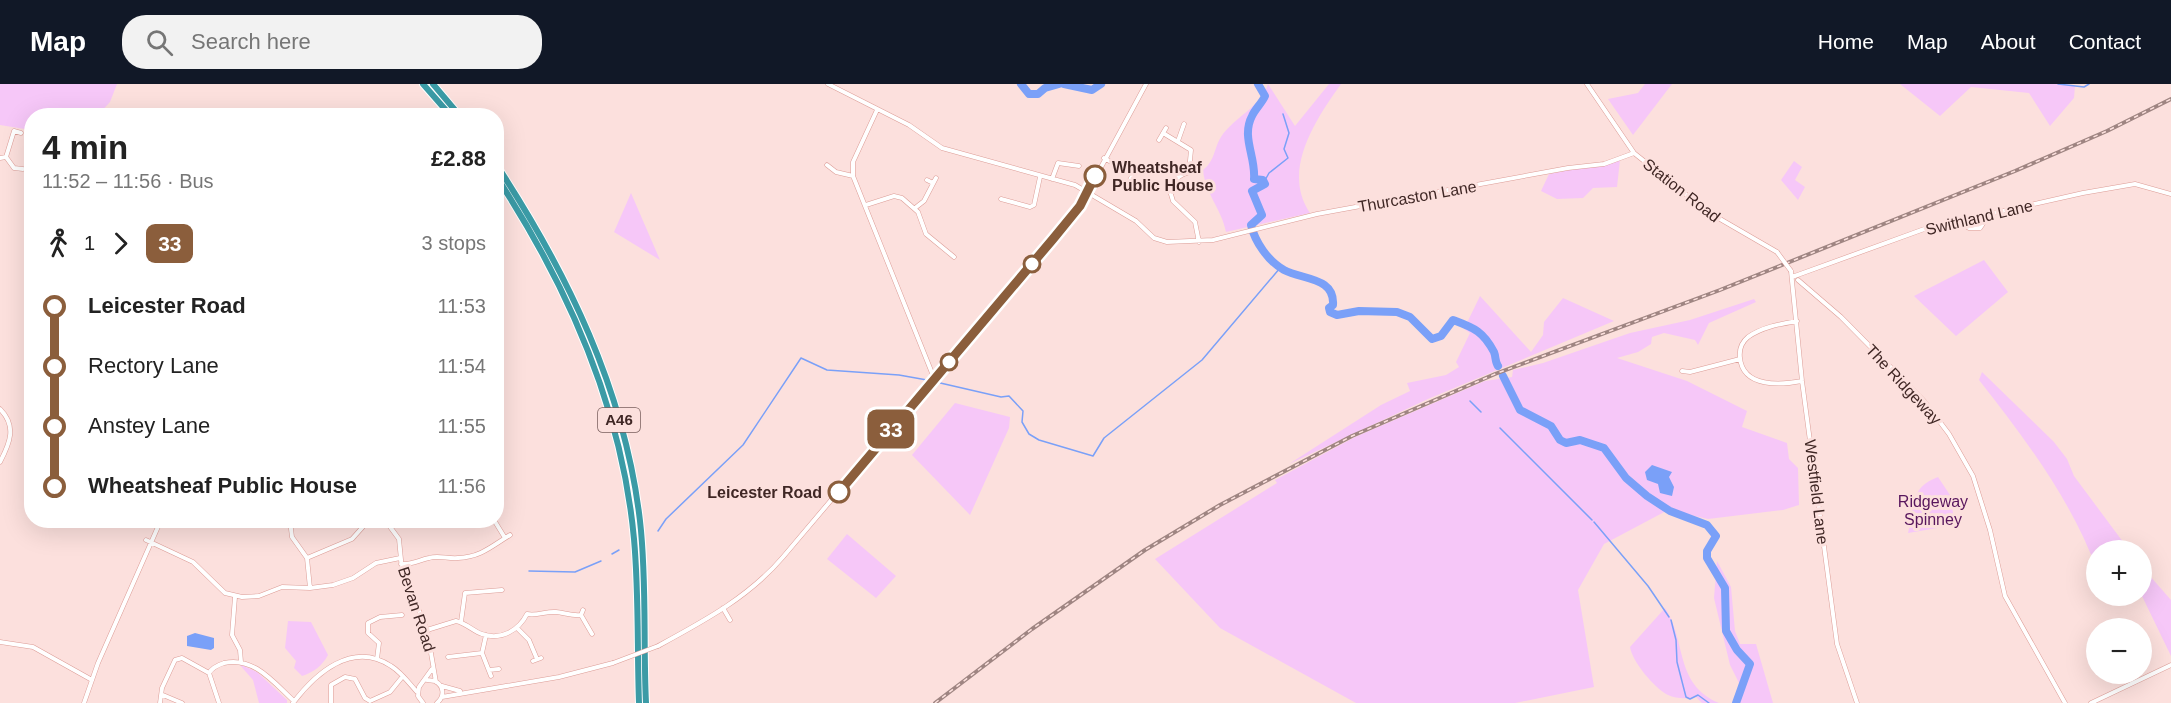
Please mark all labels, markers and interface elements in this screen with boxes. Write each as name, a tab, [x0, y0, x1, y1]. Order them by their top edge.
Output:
search box	[122, 15, 542, 69]
text: Map	[30, 26, 86, 57]
icon: search	[143, 26, 176, 59]
text: Search here	[191, 29, 311, 54]
text: Home	[1818, 30, 1874, 53]
text: Map	[1907, 30, 1948, 53]
text: About	[1981, 30, 2036, 53]
text: Contact	[2069, 30, 2141, 53]
text: 4 min	[42, 129, 128, 166]
text: £2.88	[431, 146, 486, 171]
street label: Station Road	[1640, 155, 1723, 226]
place label: Wheatsheaf Public House	[1112, 159, 1213, 194]
marker: Wheatsheaf Public House	[1084, 165, 1106, 187]
text: 11:52 – 11:56 · Bus	[42, 170, 214, 192]
street label: Thurcaston Lane	[1356, 178, 1478, 215]
street label: Swithland Lane	[1924, 197, 2034, 238]
icon: walk	[42, 227, 75, 260]
icon: forward	[104, 227, 137, 260]
text: 1	[84, 232, 95, 254]
text: 33	[158, 232, 181, 255]
text: 3 stops	[422, 232, 486, 254]
unlabelled marker	[1023, 255, 1041, 273]
text: Leicester Road	[88, 293, 246, 318]
text: 11:53	[437, 295, 486, 317]
street label: The Ridgeway	[1863, 341, 1945, 428]
text: Rectory Lane	[88, 353, 219, 378]
unlabelled marker	[940, 353, 958, 371]
text: 11:54	[437, 355, 486, 377]
road number: A46	[598, 408, 640, 432]
line badge: 33	[864, 410, 918, 448]
text: Anstey Lane	[88, 413, 210, 438]
text: 11:55	[437, 415, 486, 437]
text: 33	[879, 418, 903, 441]
street label: Westfield Lane	[1802, 439, 1831, 546]
text: Wheatsheaf Public House	[88, 473, 357, 498]
text: 11:56	[437, 475, 486, 497]
marker: Leicester Road	[828, 481, 850, 503]
place label: Leicester Road	[707, 484, 822, 501]
park label: Ridgeway Spinney	[1898, 493, 1968, 528]
map controls	[2086, 540, 2152, 684]
button: +	[2086, 540, 2152, 606]
street label: Bevan Road	[395, 565, 438, 654]
button: −	[2086, 618, 2152, 684]

